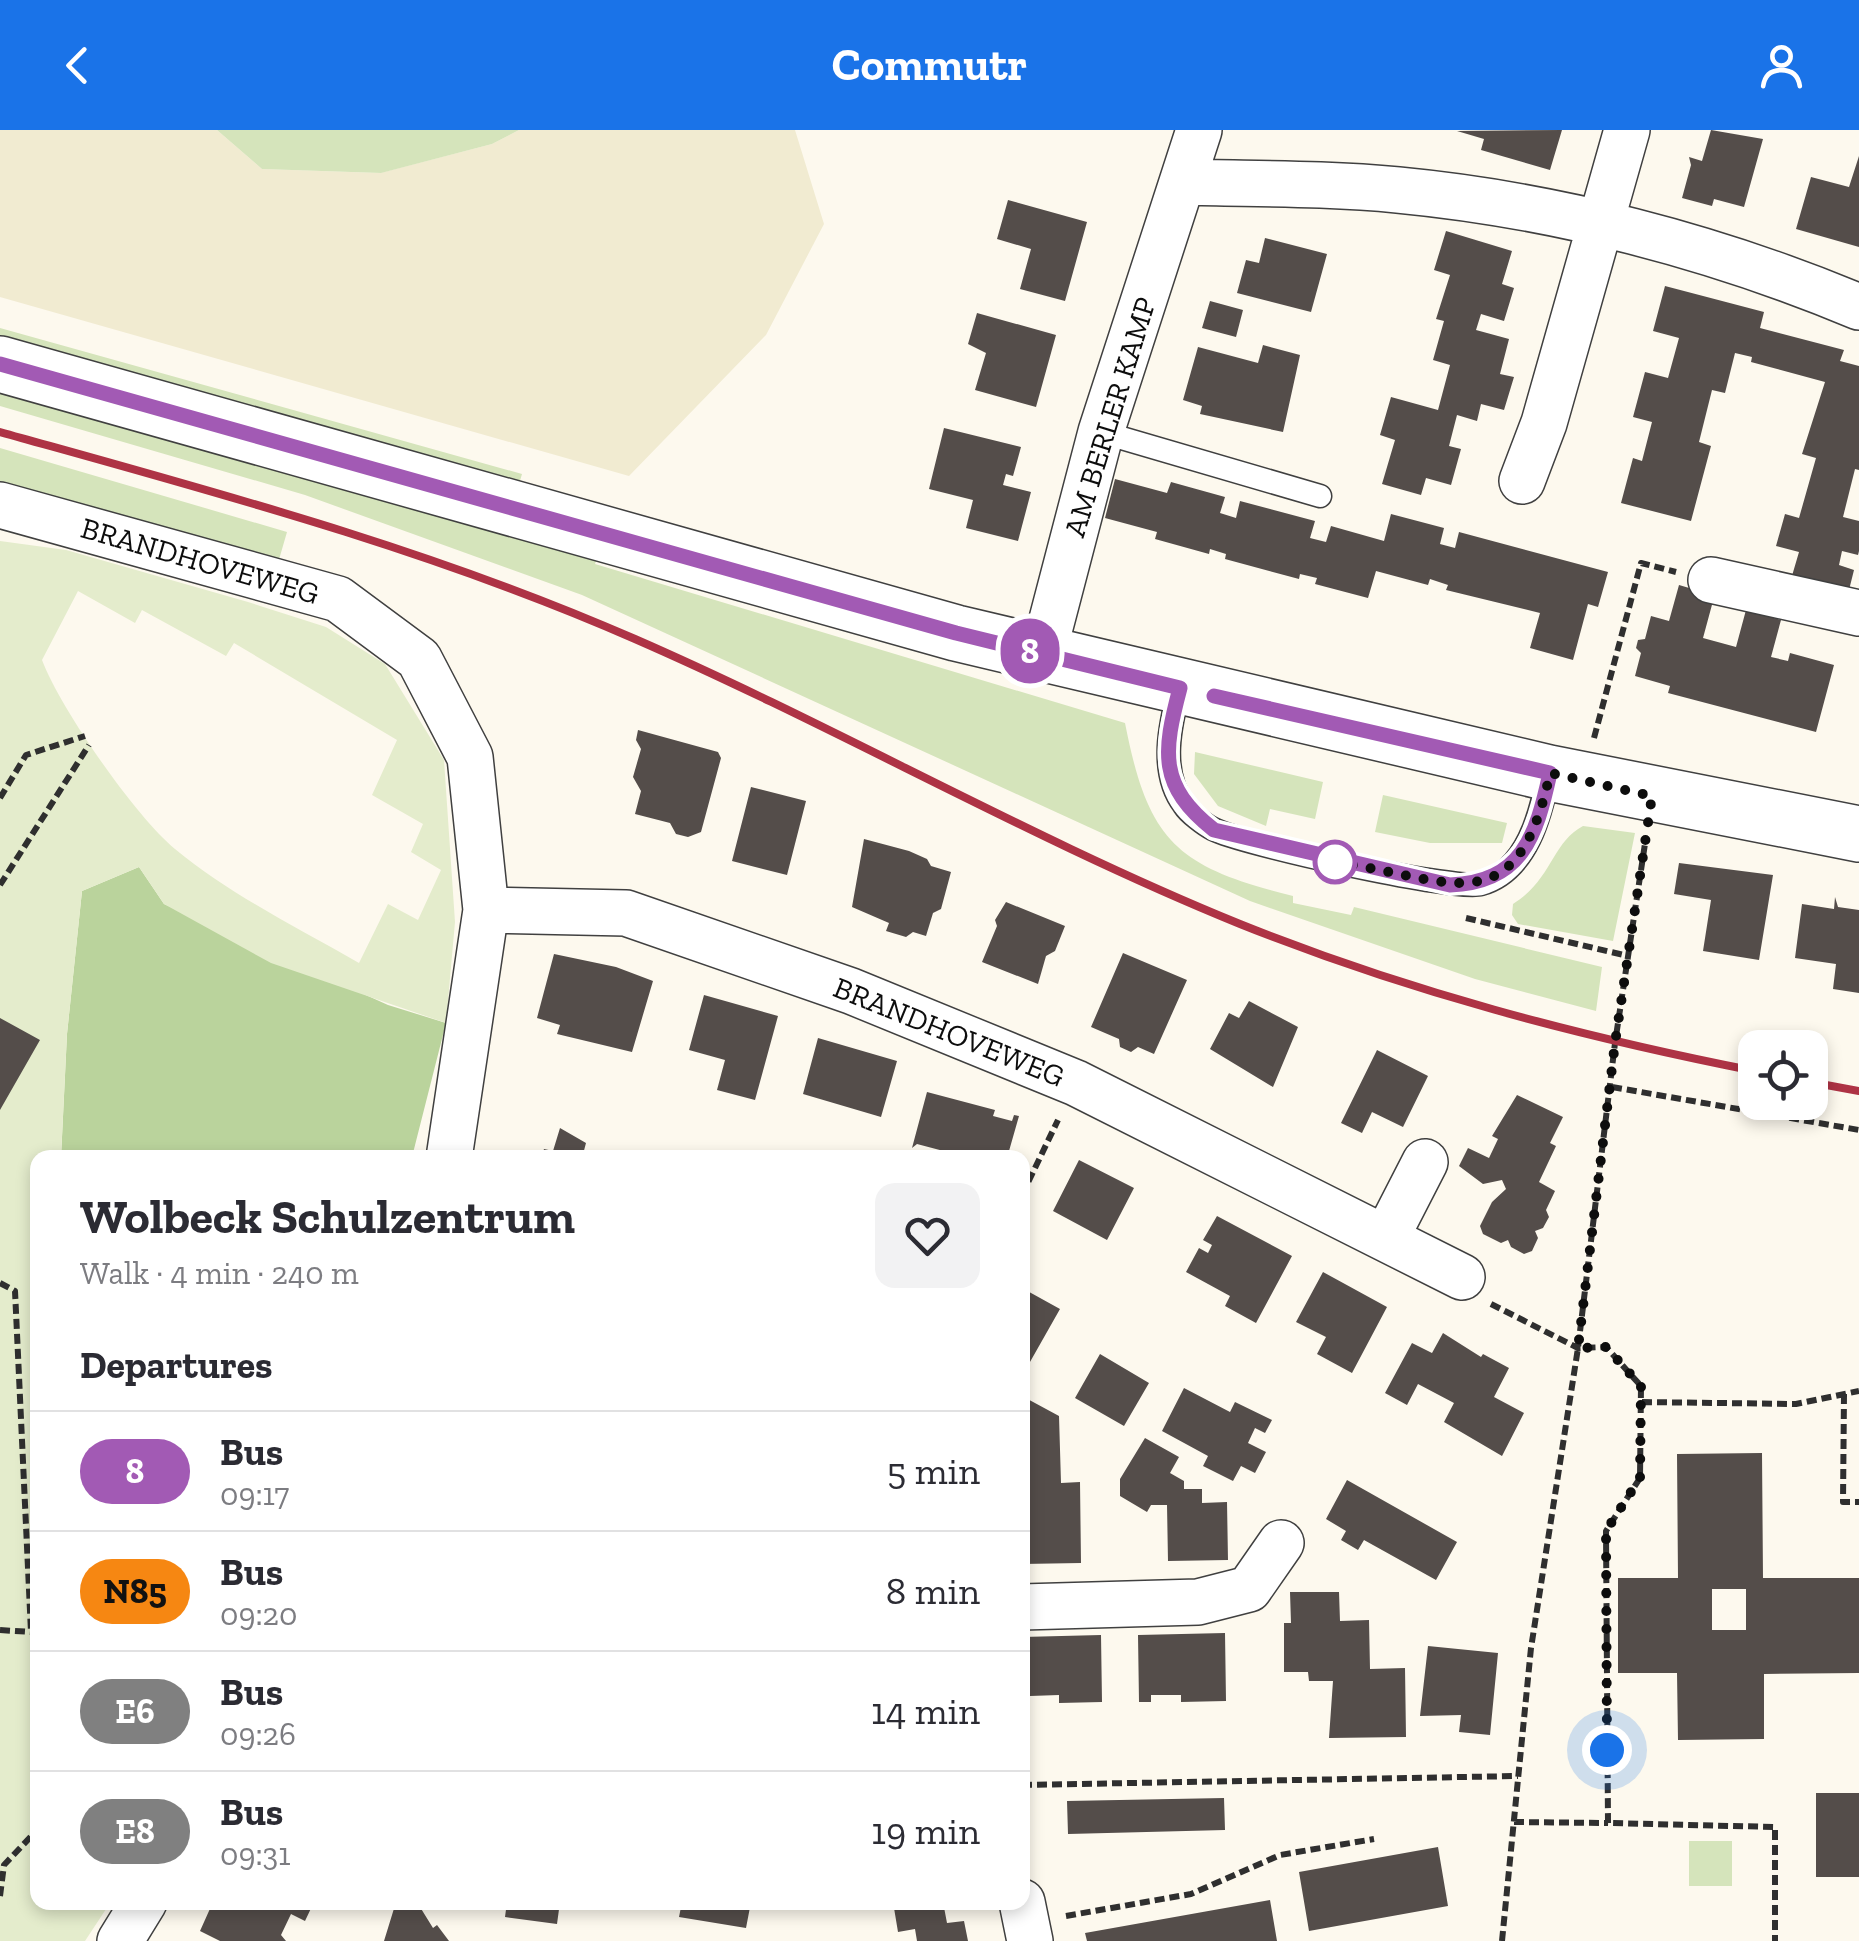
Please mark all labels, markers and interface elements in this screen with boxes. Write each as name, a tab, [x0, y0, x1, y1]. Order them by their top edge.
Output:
icon: back	[50, 38, 105, 93]
text: Commutr	[832, 38, 1027, 92]
icon: person	[1754, 38, 1809, 93]
street label: AM BERLER KAMP	[1056, 293, 1164, 541]
street label: BRANDHOVEWEG	[77, 510, 323, 612]
line badge: 8	[998, 618, 1062, 684]
text: 8	[1021, 630, 1039, 672]
unlabelled marker	[1314, 841, 1356, 883]
street label: BRANDHOVEWEG	[828, 969, 1070, 1095]
map controls	[1738, 1030, 1828, 1120]
button: locate	[1738, 1030, 1828, 1120]
button: heart	[875, 1183, 980, 1288]
text: Wolbeck Schulzentrum	[80, 1188, 575, 1245]
text: Walk · 4 min · 240 m	[80, 1254, 359, 1292]
text: Departures	[80, 1342, 272, 1388]
text: Bus	[220, 1429, 283, 1475]
text: 5 min	[887, 1448, 980, 1494]
text: 8	[126, 1450, 144, 1492]
text: 09:17	[220, 1475, 289, 1513]
text: Bus	[220, 1549, 283, 1595]
text: 8 min	[886, 1568, 980, 1614]
text: N85	[103, 1570, 167, 1612]
text: 09:20	[220, 1595, 298, 1633]
text: Bus	[220, 1669, 283, 1715]
text: 14 min	[871, 1688, 980, 1734]
text: E6	[115, 1690, 155, 1732]
text: 09:26	[220, 1715, 296, 1753]
your location	[1582, 1725, 1632, 1775]
text: Bus	[220, 1789, 283, 1835]
text: 19 min	[871, 1808, 980, 1854]
text: E8	[115, 1810, 155, 1852]
text: 09:31	[220, 1835, 291, 1873]

